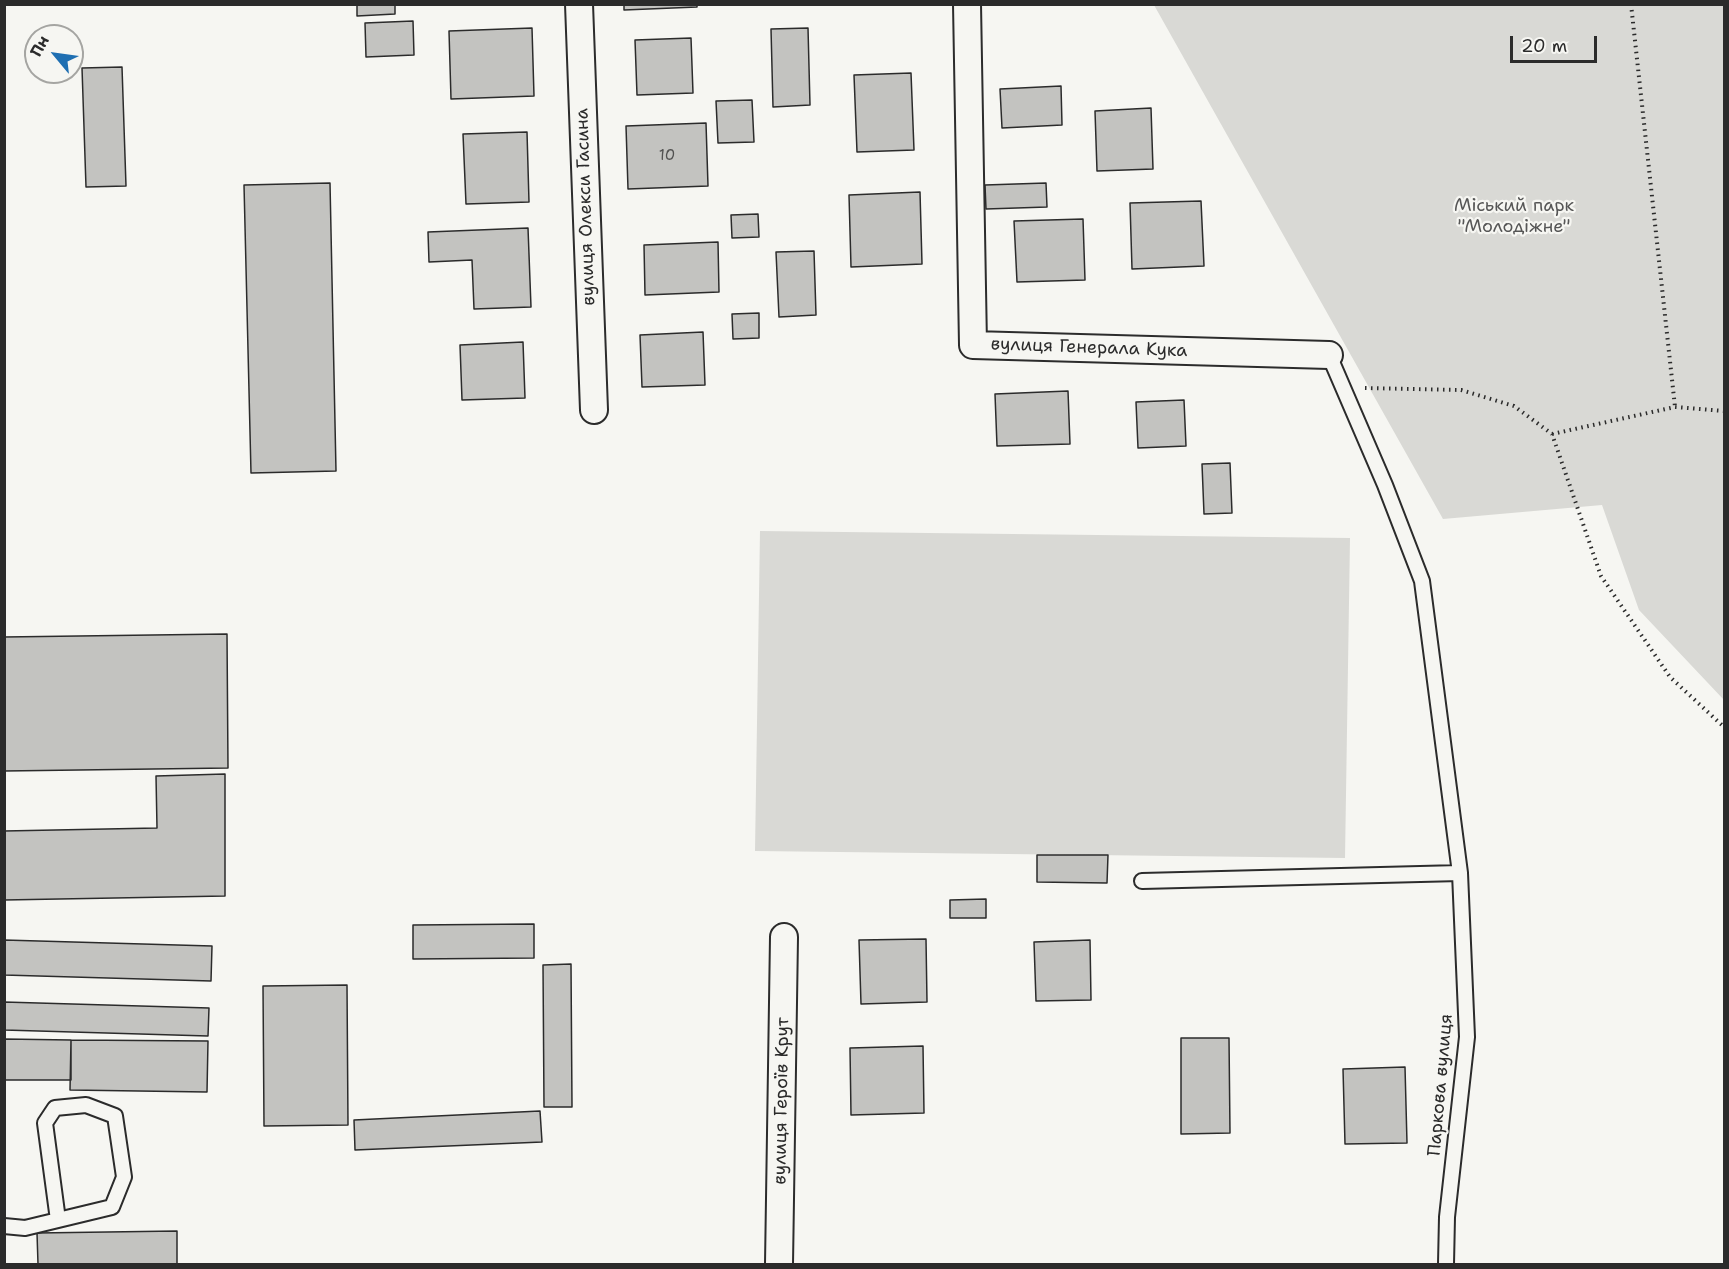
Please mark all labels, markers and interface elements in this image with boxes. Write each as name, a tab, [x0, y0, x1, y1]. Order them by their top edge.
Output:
north arrow	[24, 24, 84, 84]
scale bar	[1513, 24, 1600, 62]
text: Пн	[25, 32, 54, 60]
text: 20 m	[1521, 34, 1567, 58]
street label: вулиця Олекси Гасина	[572, 108, 600, 306]
house number: 10	[659, 147, 675, 165]
park label: Міський парк "Молодіжне"	[1454, 195, 1574, 238]
street label: вулиця Генерала Кука	[990, 334, 1188, 362]
street label: Паркова вулиця	[1424, 1013, 1458, 1157]
street label: вулиця Героїв Крут	[770, 1017, 794, 1185]

